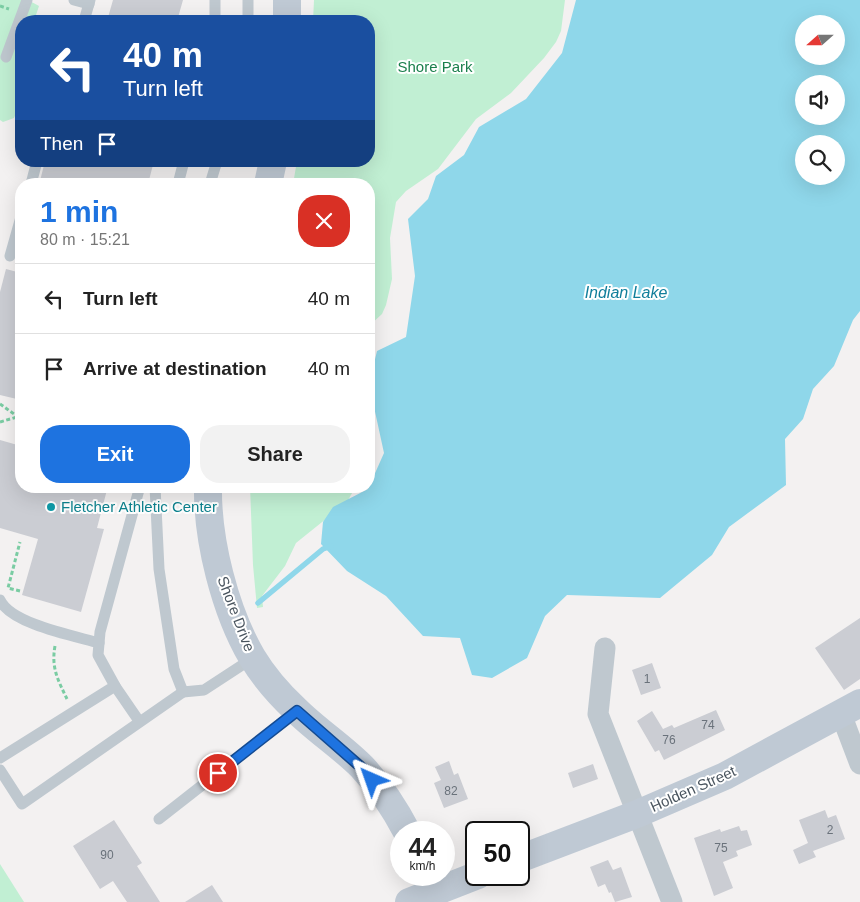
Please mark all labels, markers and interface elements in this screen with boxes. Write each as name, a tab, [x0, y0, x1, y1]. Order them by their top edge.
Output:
north arrow	[795, 15, 845, 65]
map controls	[795, 15, 845, 185]
icon: left	[40, 35, 105, 100]
text: 40 m	[123, 35, 203, 74]
park label: Shore Park	[397, 58, 473, 75]
button: sound	[795, 75, 845, 125]
text: Turn left	[123, 76, 203, 101]
icon: arrive	[93, 130, 121, 158]
text: Then	[40, 133, 83, 154]
button: search	[795, 135, 845, 185]
text: 1 min	[40, 195, 118, 228]
button: close	[298, 195, 350, 247]
text: 80 m · 15:21	[40, 231, 130, 248]
water label: Indian Lake	[585, 284, 667, 301]
icon: left	[40, 285, 68, 313]
text: Turn left	[83, 288, 158, 309]
text: 40 m	[308, 288, 350, 309]
icon: arrive	[40, 355, 68, 383]
text: Arrive at destination	[83, 358, 267, 379]
text: 40 m	[308, 358, 350, 379]
button: Exit	[40, 425, 190, 483]
button: Share	[200, 425, 350, 483]
place label: Fletcher Athletic Center	[61, 498, 217, 515]
marker: Fletcher Athletic Center	[45, 501, 57, 513]
street label: Shore Drive	[214, 574, 259, 654]
house number: 1	[644, 672, 651, 686]
house number: 74	[701, 718, 715, 732]
house number: 76	[662, 733, 676, 747]
pin	[197, 752, 239, 794]
position arrow	[345, 753, 397, 805]
icon: arrive	[204, 759, 232, 787]
street label: Holden Street	[647, 762, 739, 815]
house number: 82	[444, 784, 458, 798]
speed limit sign: 50	[465, 821, 530, 886]
house number: 2	[827, 823, 834, 837]
text: 44	[409, 833, 436, 861]
house number: 75	[714, 841, 728, 855]
house number: 90	[100, 848, 114, 862]
text: km/h	[409, 859, 436, 873]

